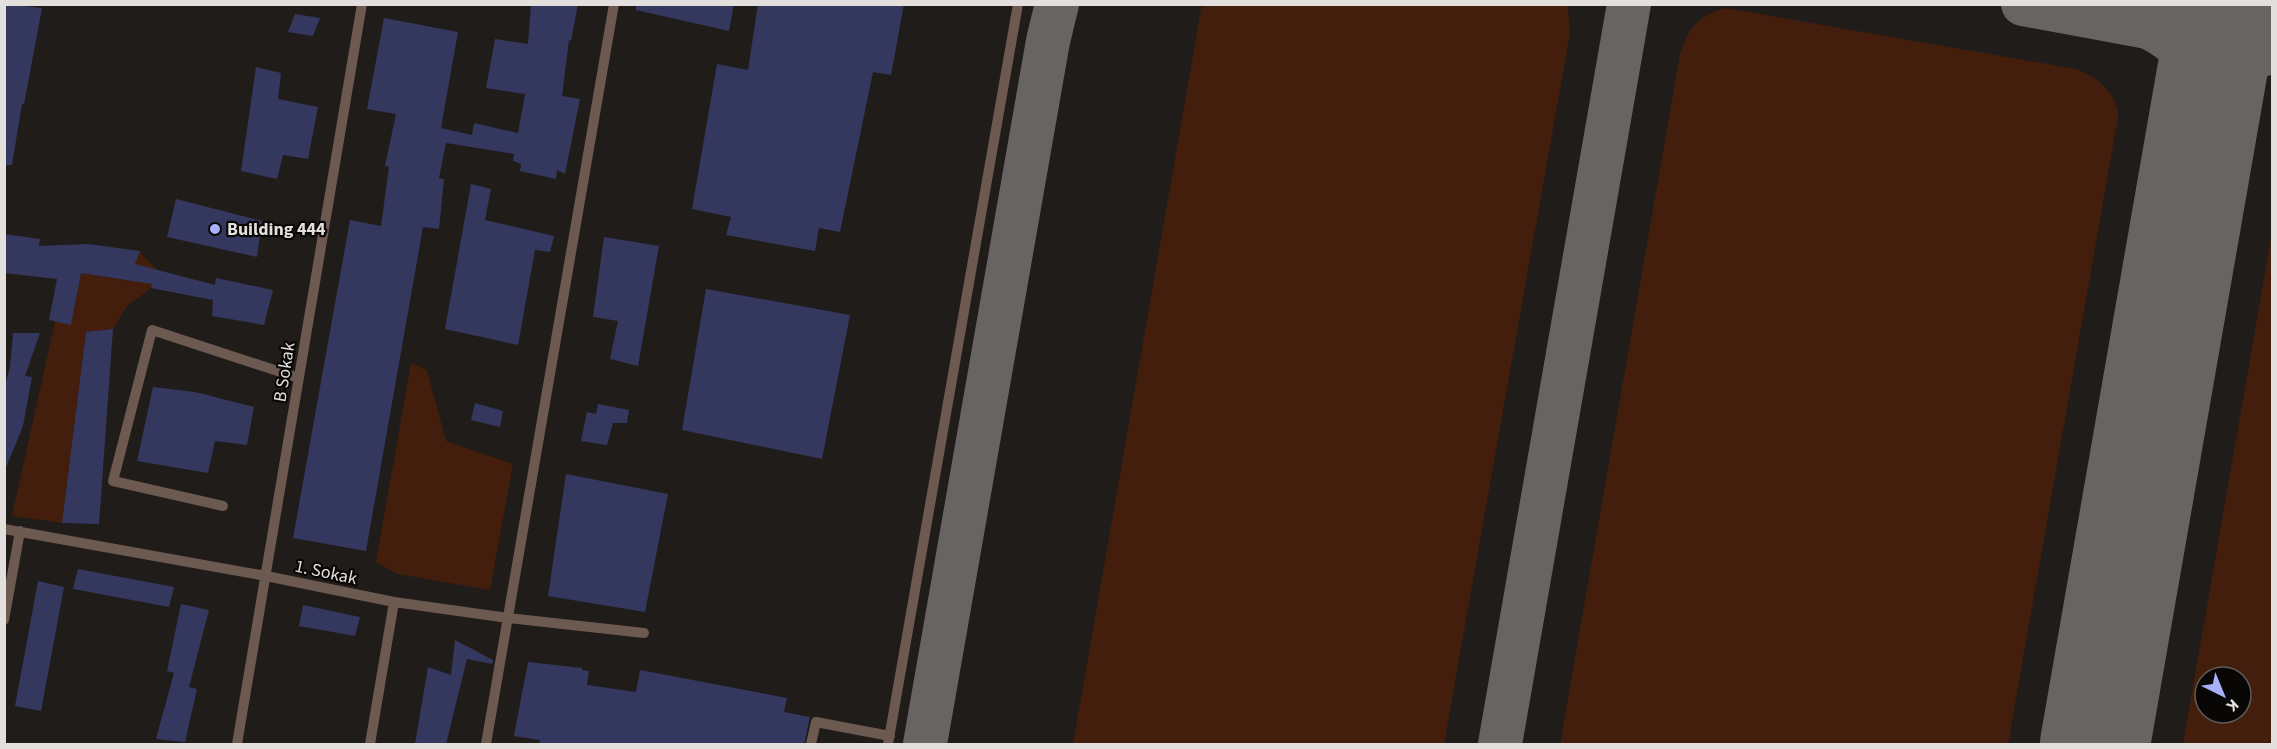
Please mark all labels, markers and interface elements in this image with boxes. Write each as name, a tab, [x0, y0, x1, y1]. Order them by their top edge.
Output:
place label: Building 444	[227, 217, 326, 242]
marker: Building 444	[208, 222, 222, 236]
street label: B Sokak	[267, 340, 302, 404]
street label: 1. Sokak	[292, 554, 359, 591]
north arrow	[2193, 665, 2253, 725]
text: K	[2221, 694, 2244, 717]

